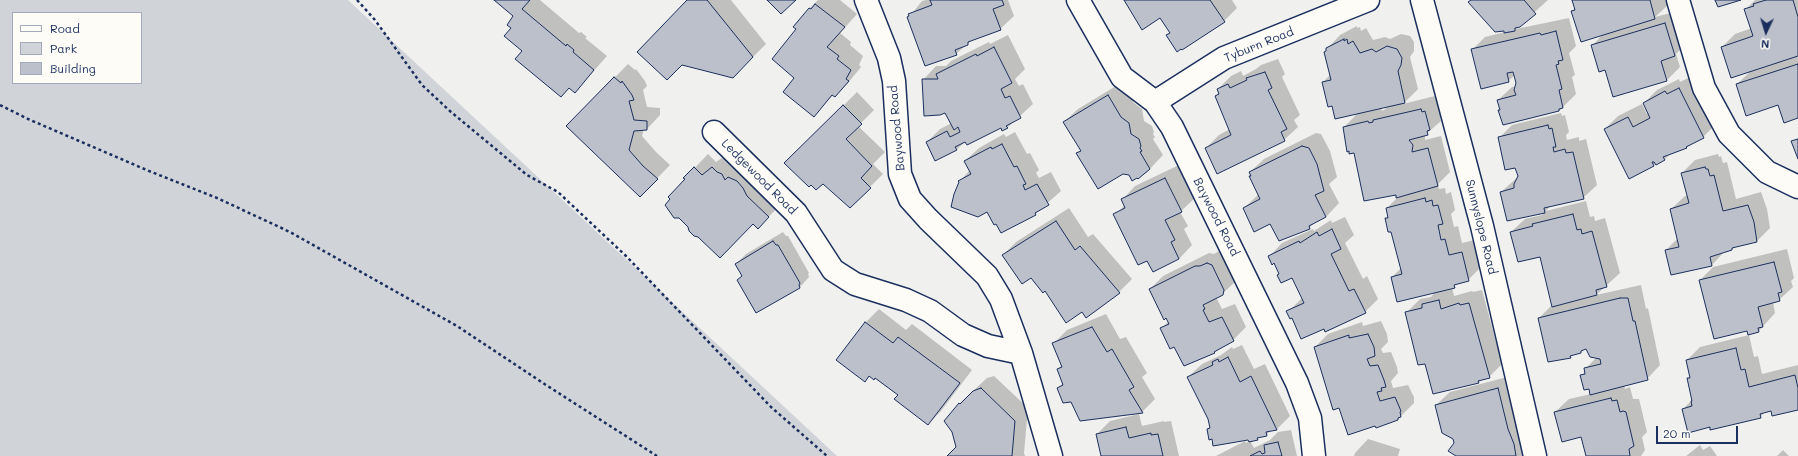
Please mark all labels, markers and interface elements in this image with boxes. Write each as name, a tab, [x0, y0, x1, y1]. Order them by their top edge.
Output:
legend	[12, 12, 142, 84]
north arrow	[1746, 12, 1786, 52]
text: Road	[50, 20, 80, 36]
street label: Tyburn Road	[1222, 25, 1296, 65]
text: N	[1760, 37, 1770, 52]
text: Park	[50, 40, 77, 56]
text: Building	[50, 60, 96, 76]
street label: Baywood Road	[886, 84, 908, 172]
street label: Ledgewood Road	[718, 136, 800, 218]
street label: Baywood Road	[1190, 175, 1242, 259]
street label: Sunnyslope Road	[1462, 178, 1500, 276]
scale bar	[1658, 418, 1740, 444]
text: 20 m	[1663, 425, 1691, 441]

